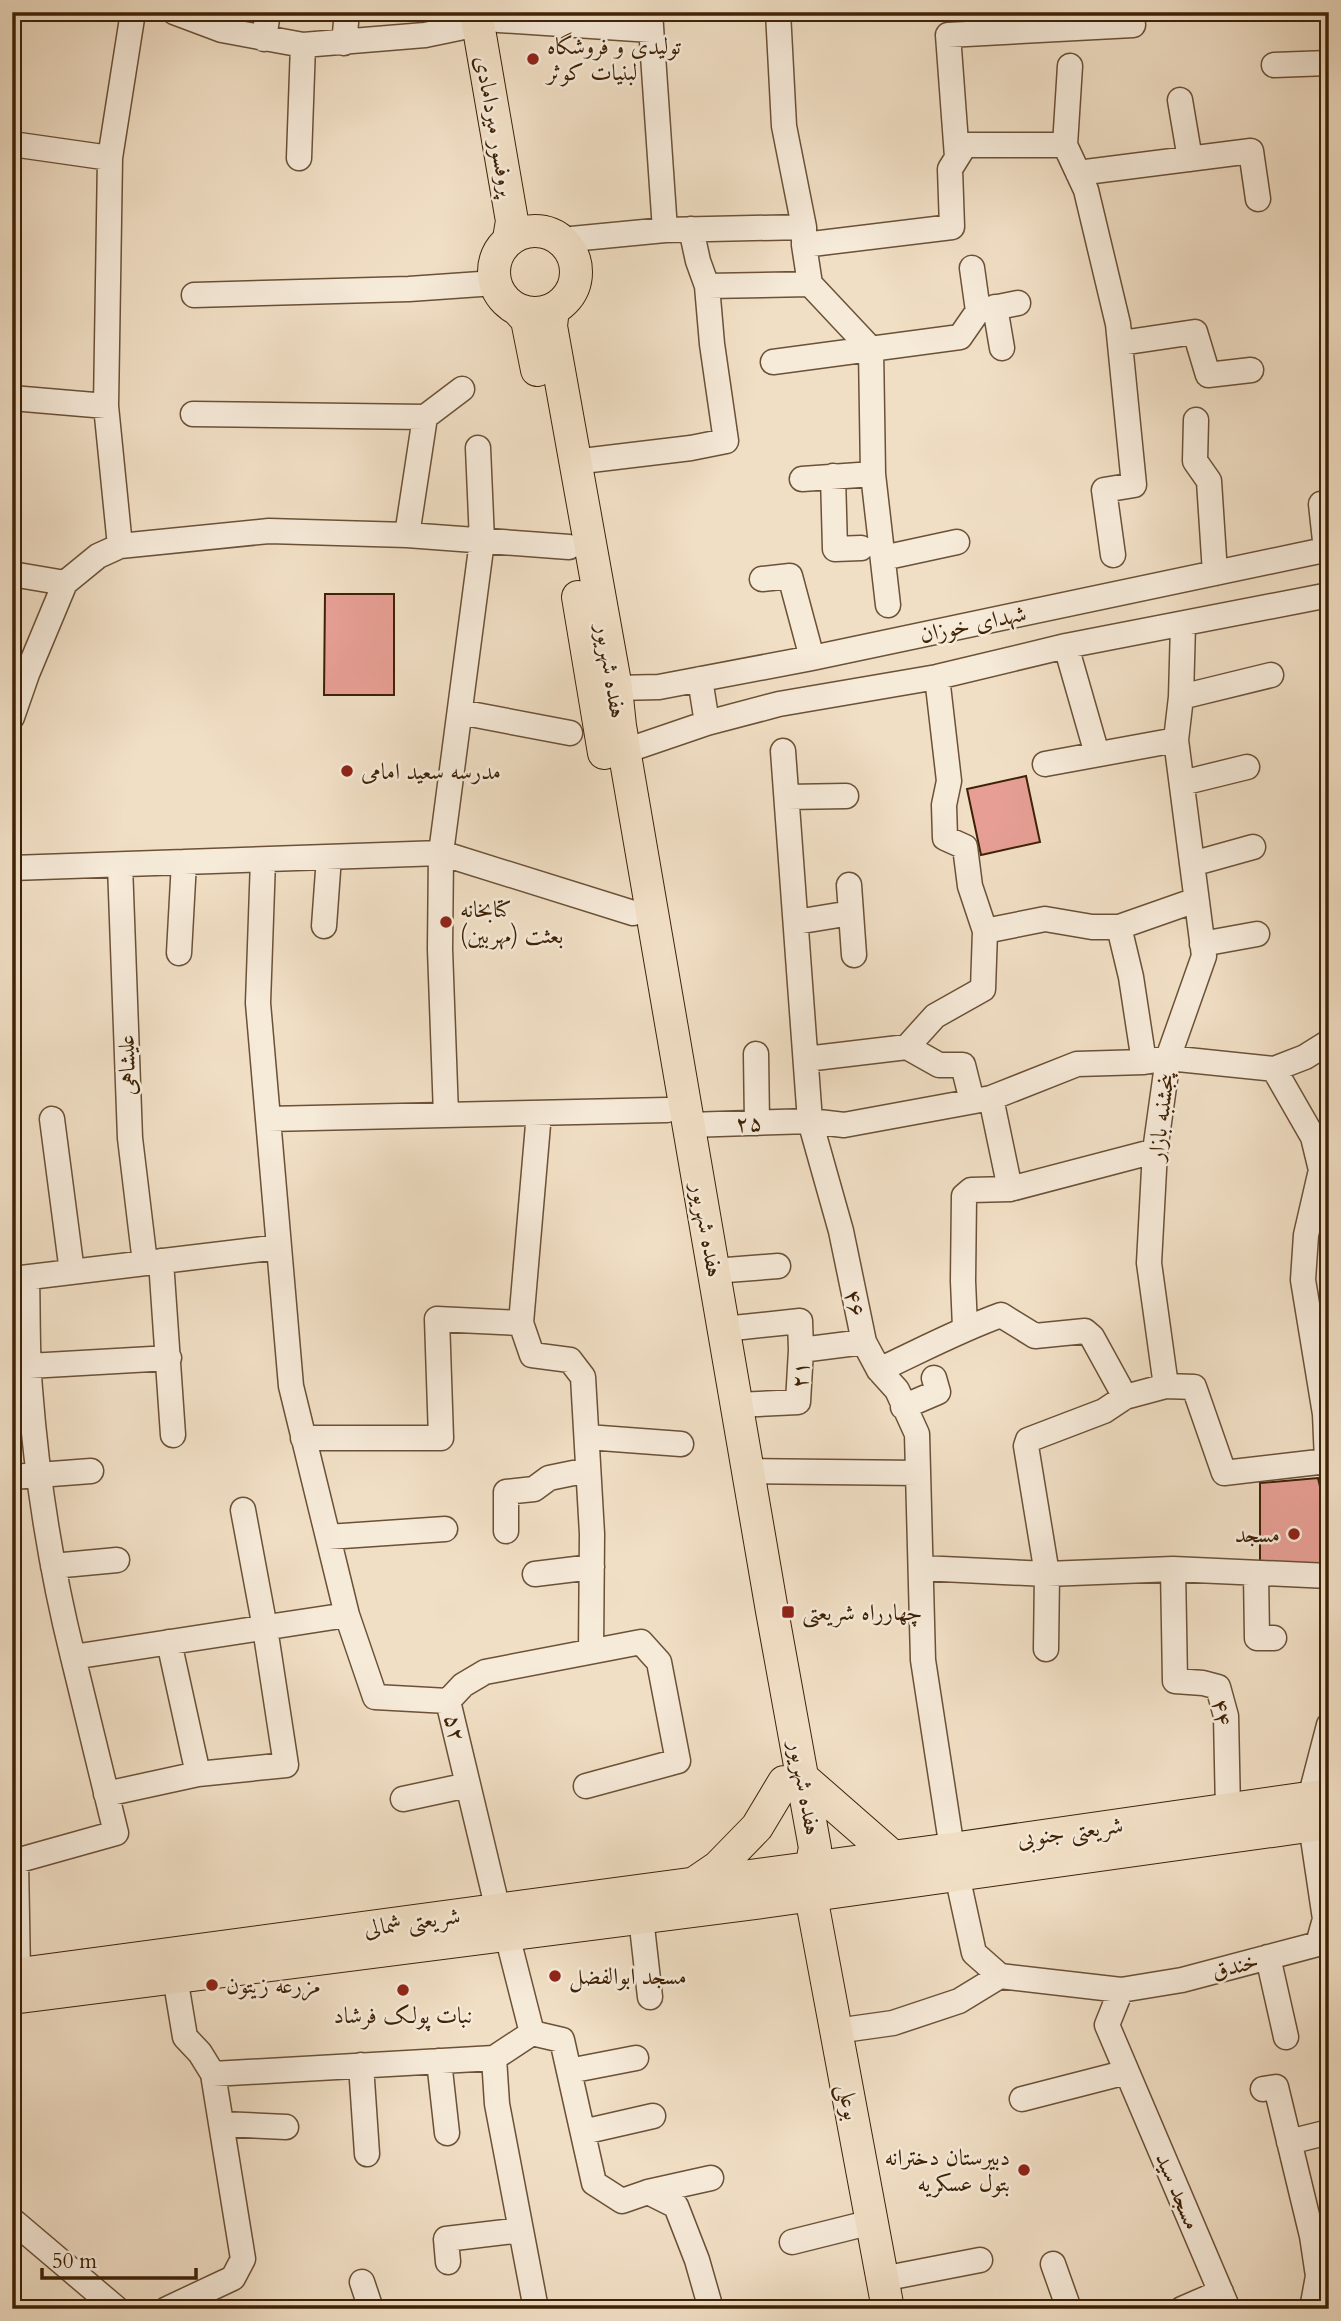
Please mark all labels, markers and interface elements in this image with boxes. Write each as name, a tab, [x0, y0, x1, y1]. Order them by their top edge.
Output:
place label: تولیدی و فروشگاه لبنیات کوثر	[545, 31, 681, 88]
marker: تولیدی و فروشگاه لبنیات کوثر	[525, 51, 541, 67]
street label: پروفسور میردامادی	[467, 53, 523, 201]
street label: شهدای خوزان	[917, 598, 1029, 650]
street label: هفده شهریور	[588, 620, 634, 720]
place label: مدرسه سعید امامی	[361, 756, 501, 787]
marker: مدرسه سعید امامی	[339, 763, 355, 779]
place label: کتابخانه بعثت (مهربین)	[460, 894, 563, 951]
marker: کتابخانه بعثت (مهربین)	[438, 914, 454, 930]
street label: علیشاهی	[110, 1034, 144, 1096]
street label: پنجشنبه بازار	[1140, 1070, 1182, 1164]
street label: ۲۵	[735, 1107, 763, 1139]
street label: هفده شهریور	[683, 1178, 731, 1280]
street label: ۴۶	[837, 1286, 873, 1320]
street label: ۲۱	[784, 1360, 816, 1390]
place label: مسجد	[1235, 1519, 1280, 1550]
marker: مسجد	[1286, 1526, 1302, 1542]
place label: چهارراه شریعتی	[802, 1597, 922, 1628]
marker: چهارراه شریعتی	[780, 1604, 796, 1620]
street label: ۴۴	[1205, 1696, 1239, 1728]
street label: ۵۲	[437, 1711, 473, 1745]
street label: هفده شهریور	[781, 1736, 829, 1838]
street label: شریعتی جنوبی	[1015, 1809, 1125, 1855]
street label: شریعتی شمالی	[362, 1900, 462, 1944]
street label: خندق	[1208, 1945, 1262, 1987]
place label: مسجد ابوالفضل	[569, 1961, 687, 1993]
marker: مسجد ابوالفضل	[547, 1968, 563, 1984]
place label: مزرعه زیتون	[226, 1970, 321, 2001]
marker: مزرعه زیتون	[204, 1977, 220, 1993]
marker: نبات پولک فرشاد	[395, 1982, 411, 1998]
place label: نبات پولک فرشاد	[333, 2000, 473, 2032]
street label: بوعلی	[828, 2081, 868, 2123]
place label: دبیرستان دخترانه بتول عسکریه	[884, 2142, 1010, 2199]
street label: مسجد سید	[1148, 2148, 1208, 2234]
marker: دبیرستان دخترانه بتول عسکریه	[1016, 2162, 1032, 2178]
scale bar	[42, 2237, 196, 2281]
text: 50 m	[52, 2247, 97, 2276]

